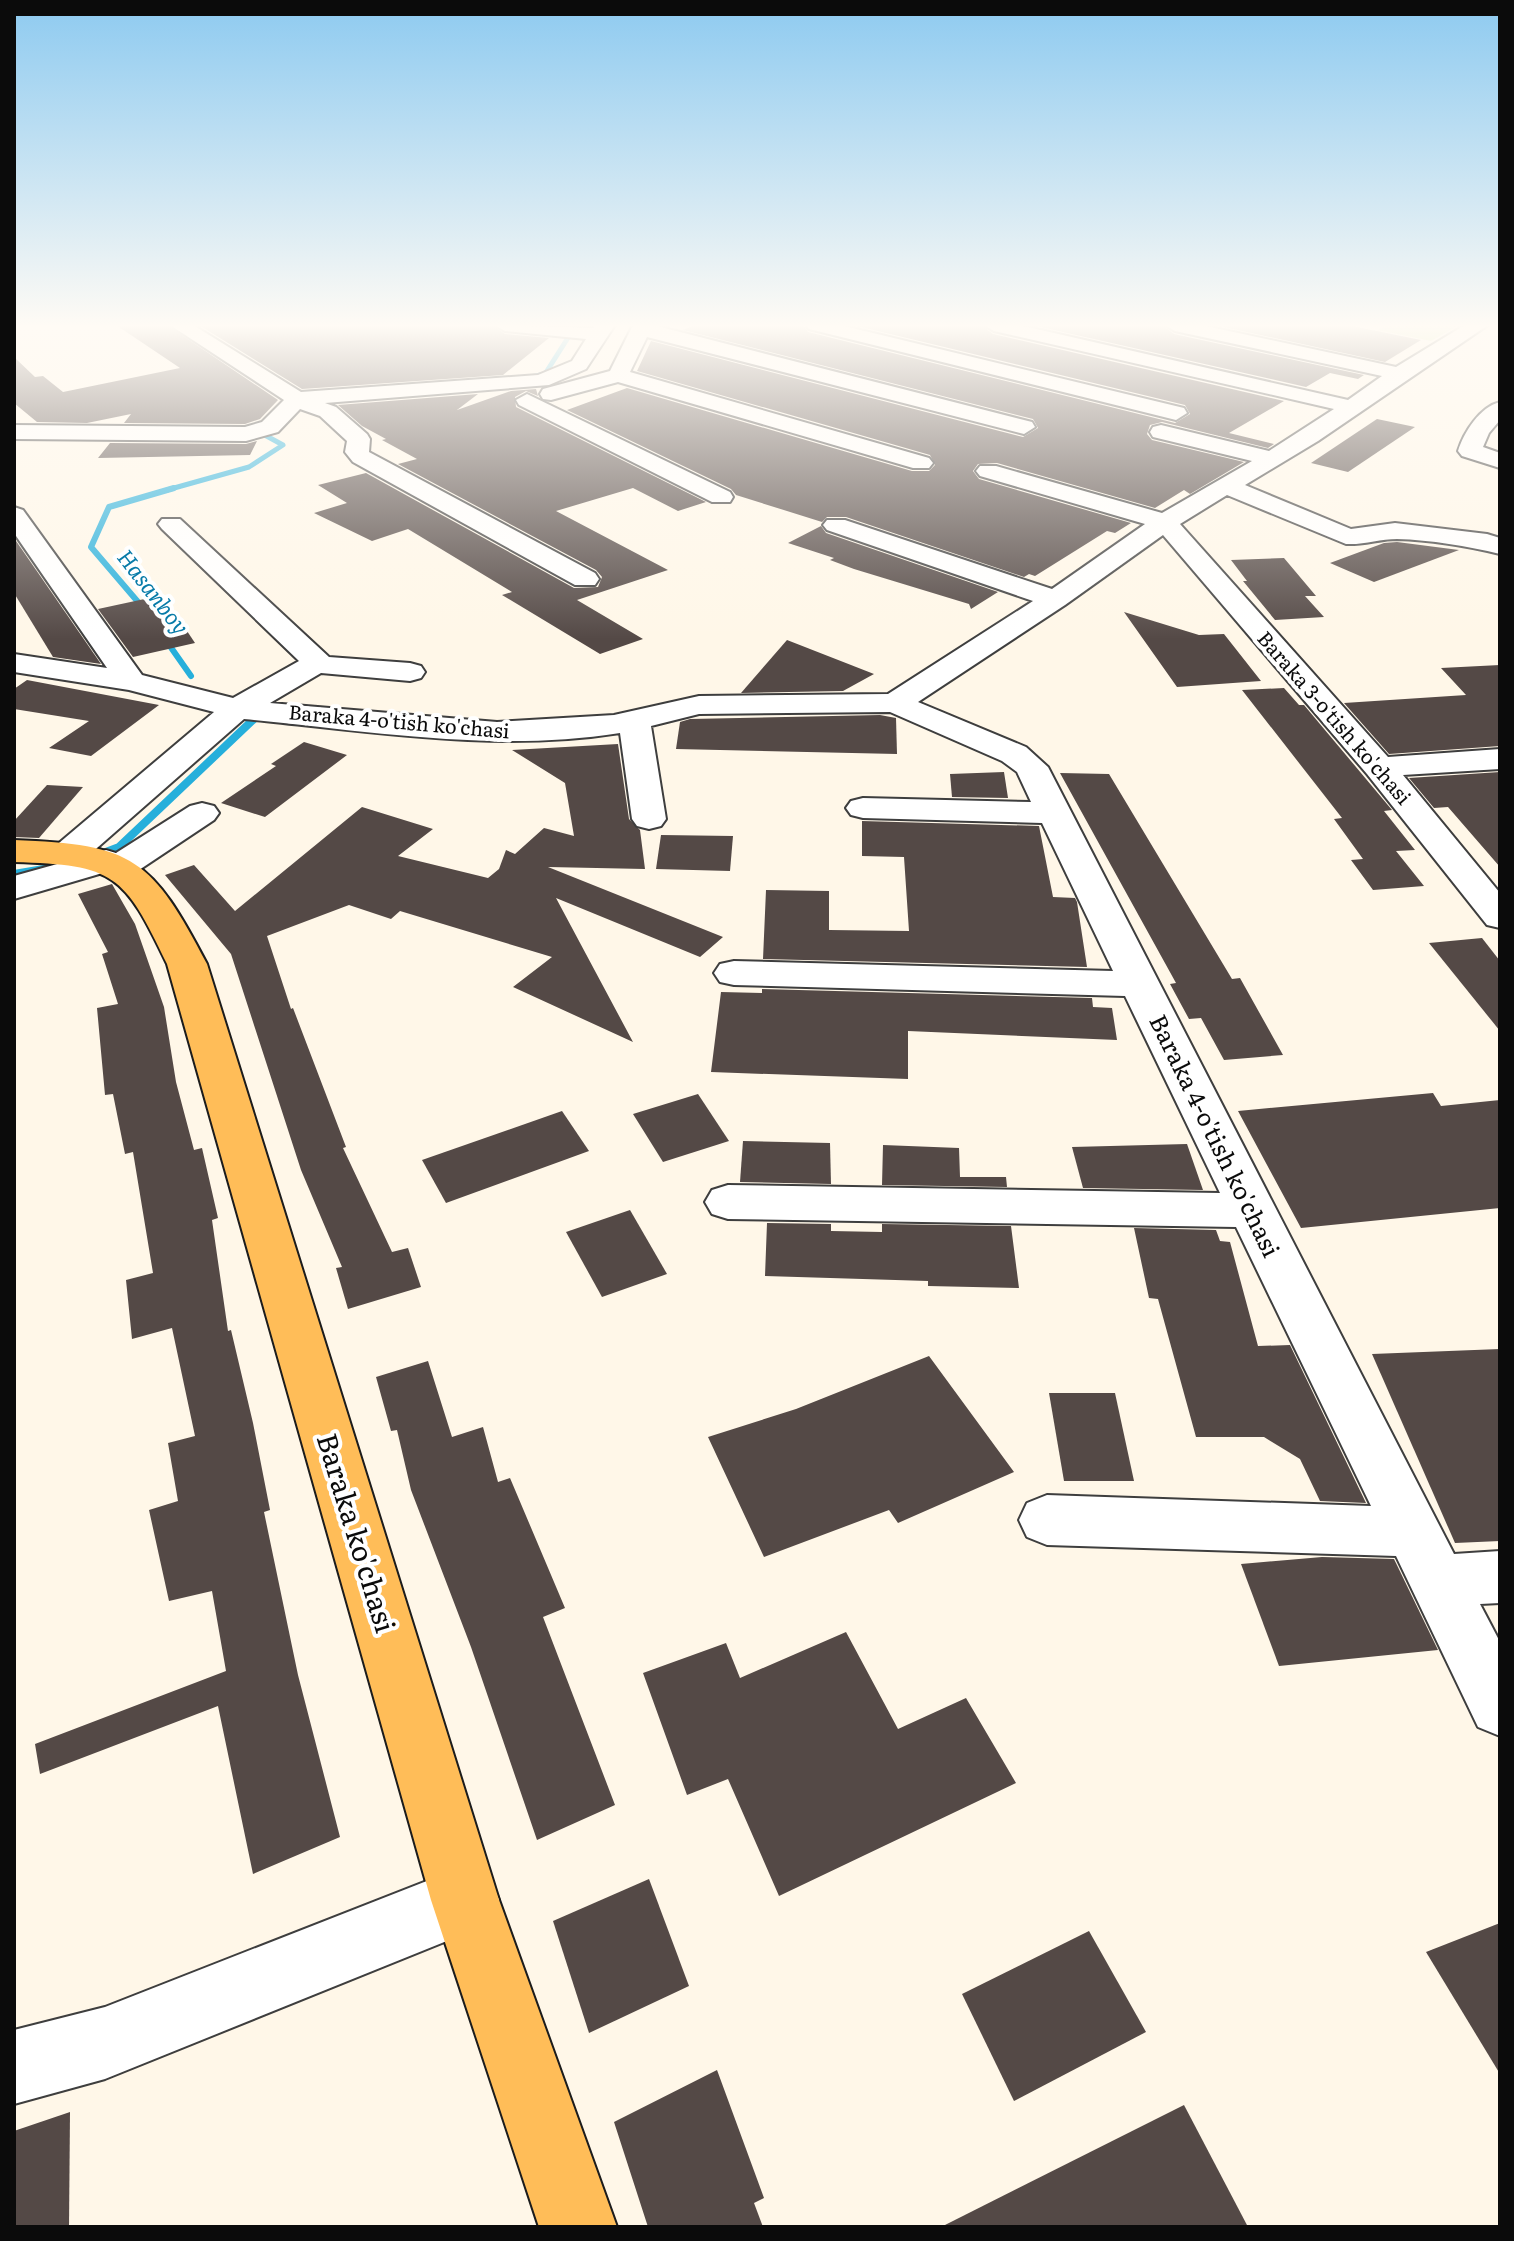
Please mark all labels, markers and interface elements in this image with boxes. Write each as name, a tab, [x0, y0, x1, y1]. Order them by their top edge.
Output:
water label: Hasanboy	[110, 542, 198, 641]
street label: Baraka 3-o'tish ko'chasi	[1252, 623, 1420, 810]
street label: Baraka 4-o'tish ko'chasi	[287, 695, 511, 745]
street label: Baraka 4-o'tish ko'chasi	[1142, 1008, 1290, 1262]
street label: Baraka ko'chasi	[308, 1428, 408, 1637]

